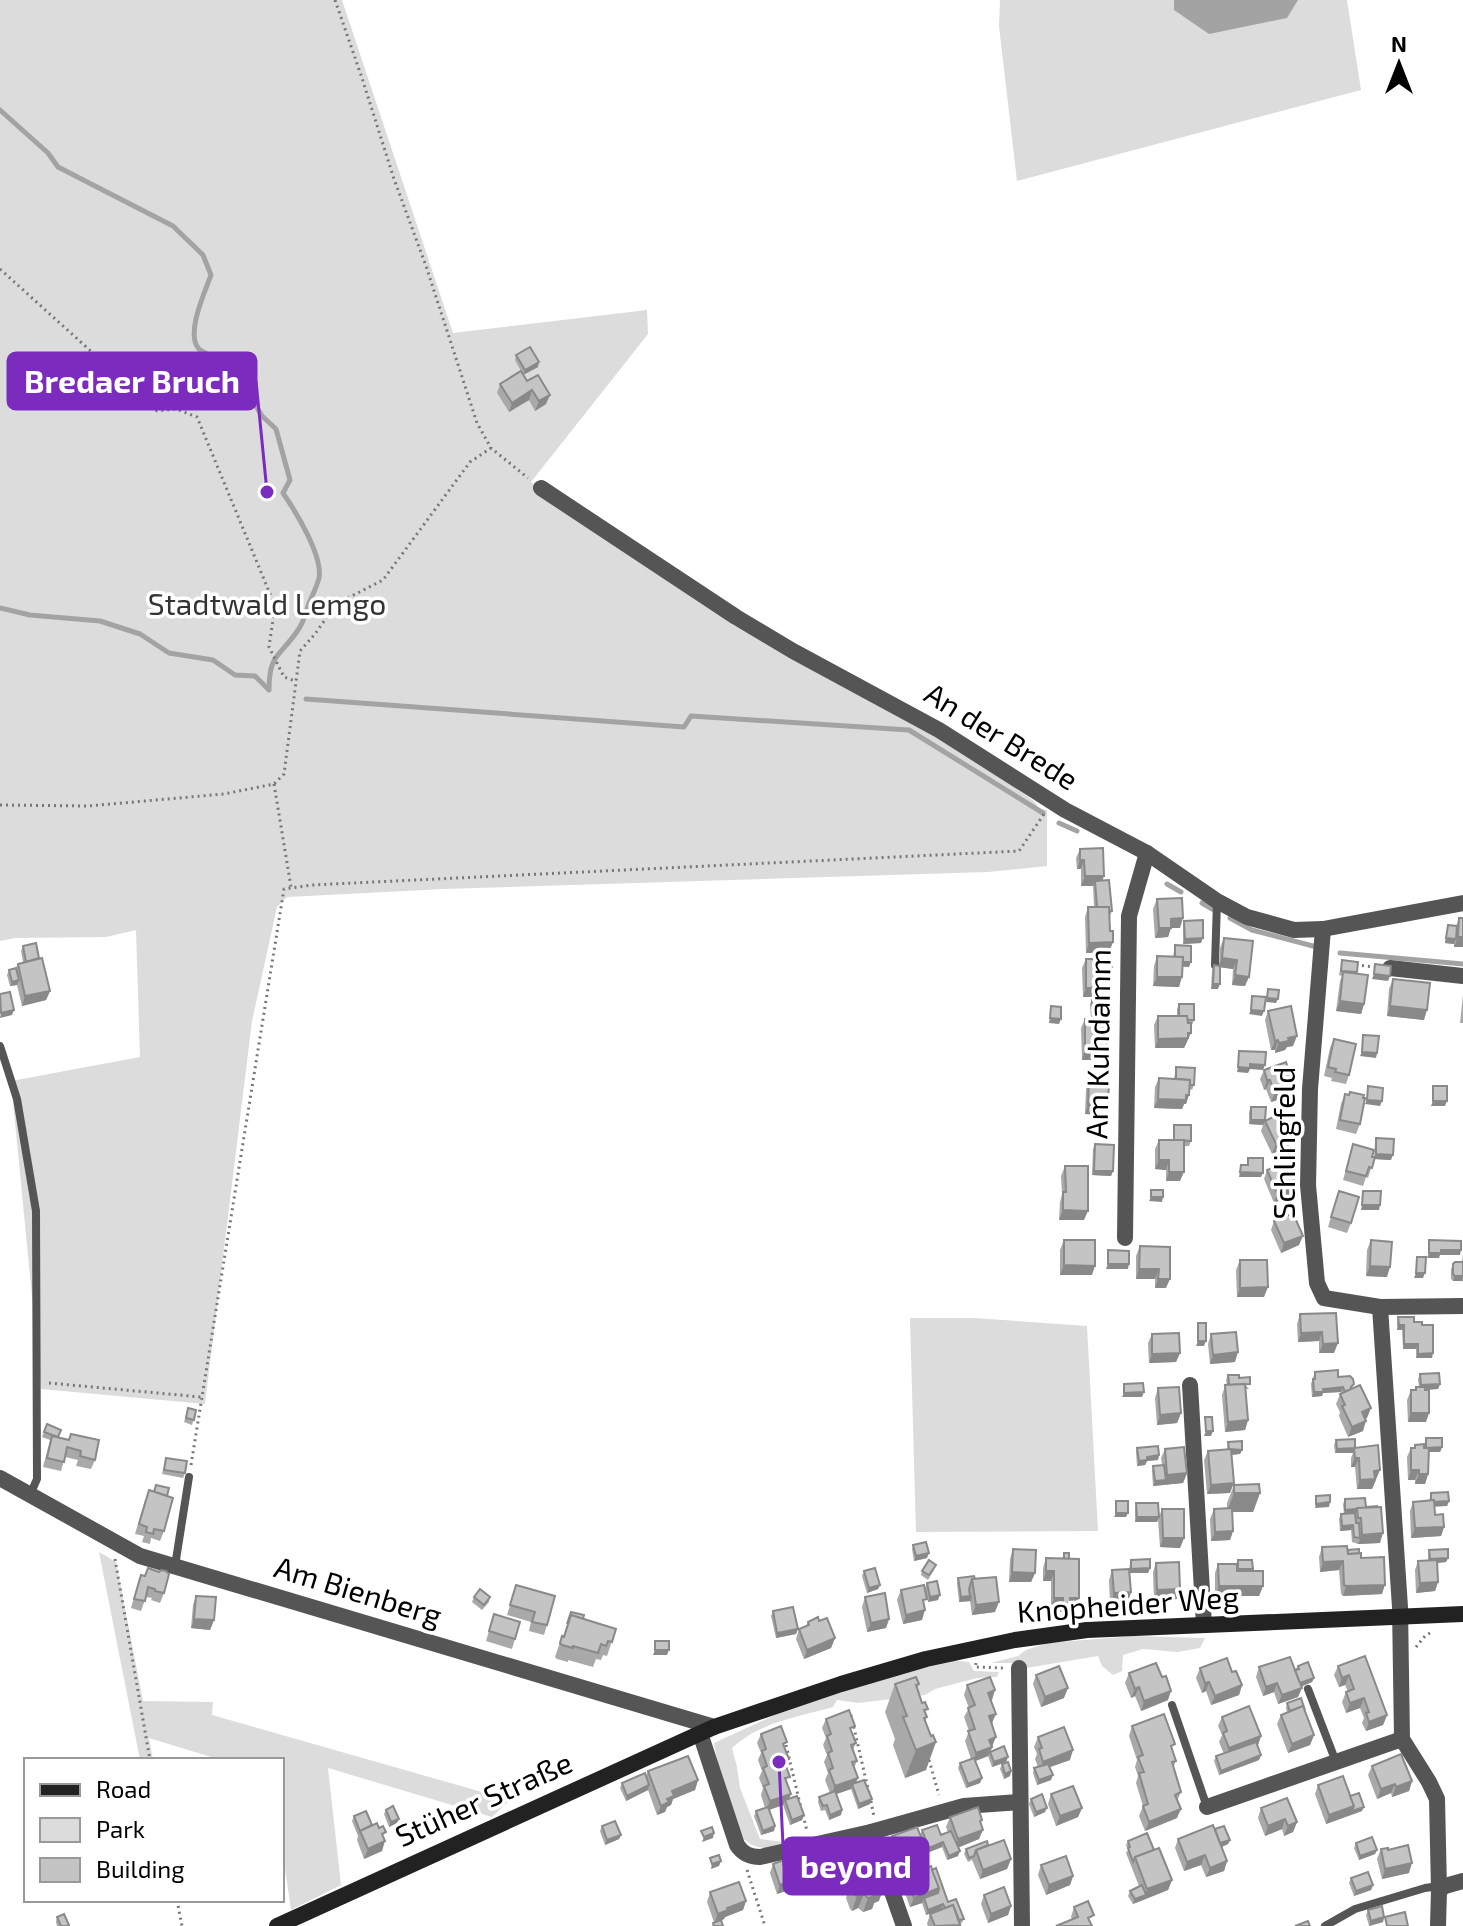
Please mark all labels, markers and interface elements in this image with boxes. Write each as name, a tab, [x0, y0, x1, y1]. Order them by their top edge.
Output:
north arrow	[1359, 24, 1439, 104]
text: N	[1391, 30, 1407, 56]
callout: Bredaer Bruch	[8, 353, 256, 409]
text: Bredaer Bruch	[24, 361, 240, 399]
park label: Stadtwald Lemgo	[148, 585, 386, 621]
street label: An der Brede	[919, 674, 1085, 797]
street label: Am Kuhdamm	[1077, 949, 1117, 1139]
street label: Schlingfeld	[1265, 1067, 1301, 1219]
street label: Am Bienberg	[271, 1548, 447, 1633]
street label: Knopheider Weg	[1016, 1577, 1240, 1629]
street label: Stüher Straße	[389, 1743, 577, 1853]
legend	[24, 1758, 284, 1902]
text: Road	[96, 1774, 151, 1803]
text: Park	[96, 1814, 145, 1843]
callout: beyond	[784, 1838, 928, 1894]
text: beyond	[800, 1846, 912, 1885]
text: Building	[96, 1854, 185, 1883]

